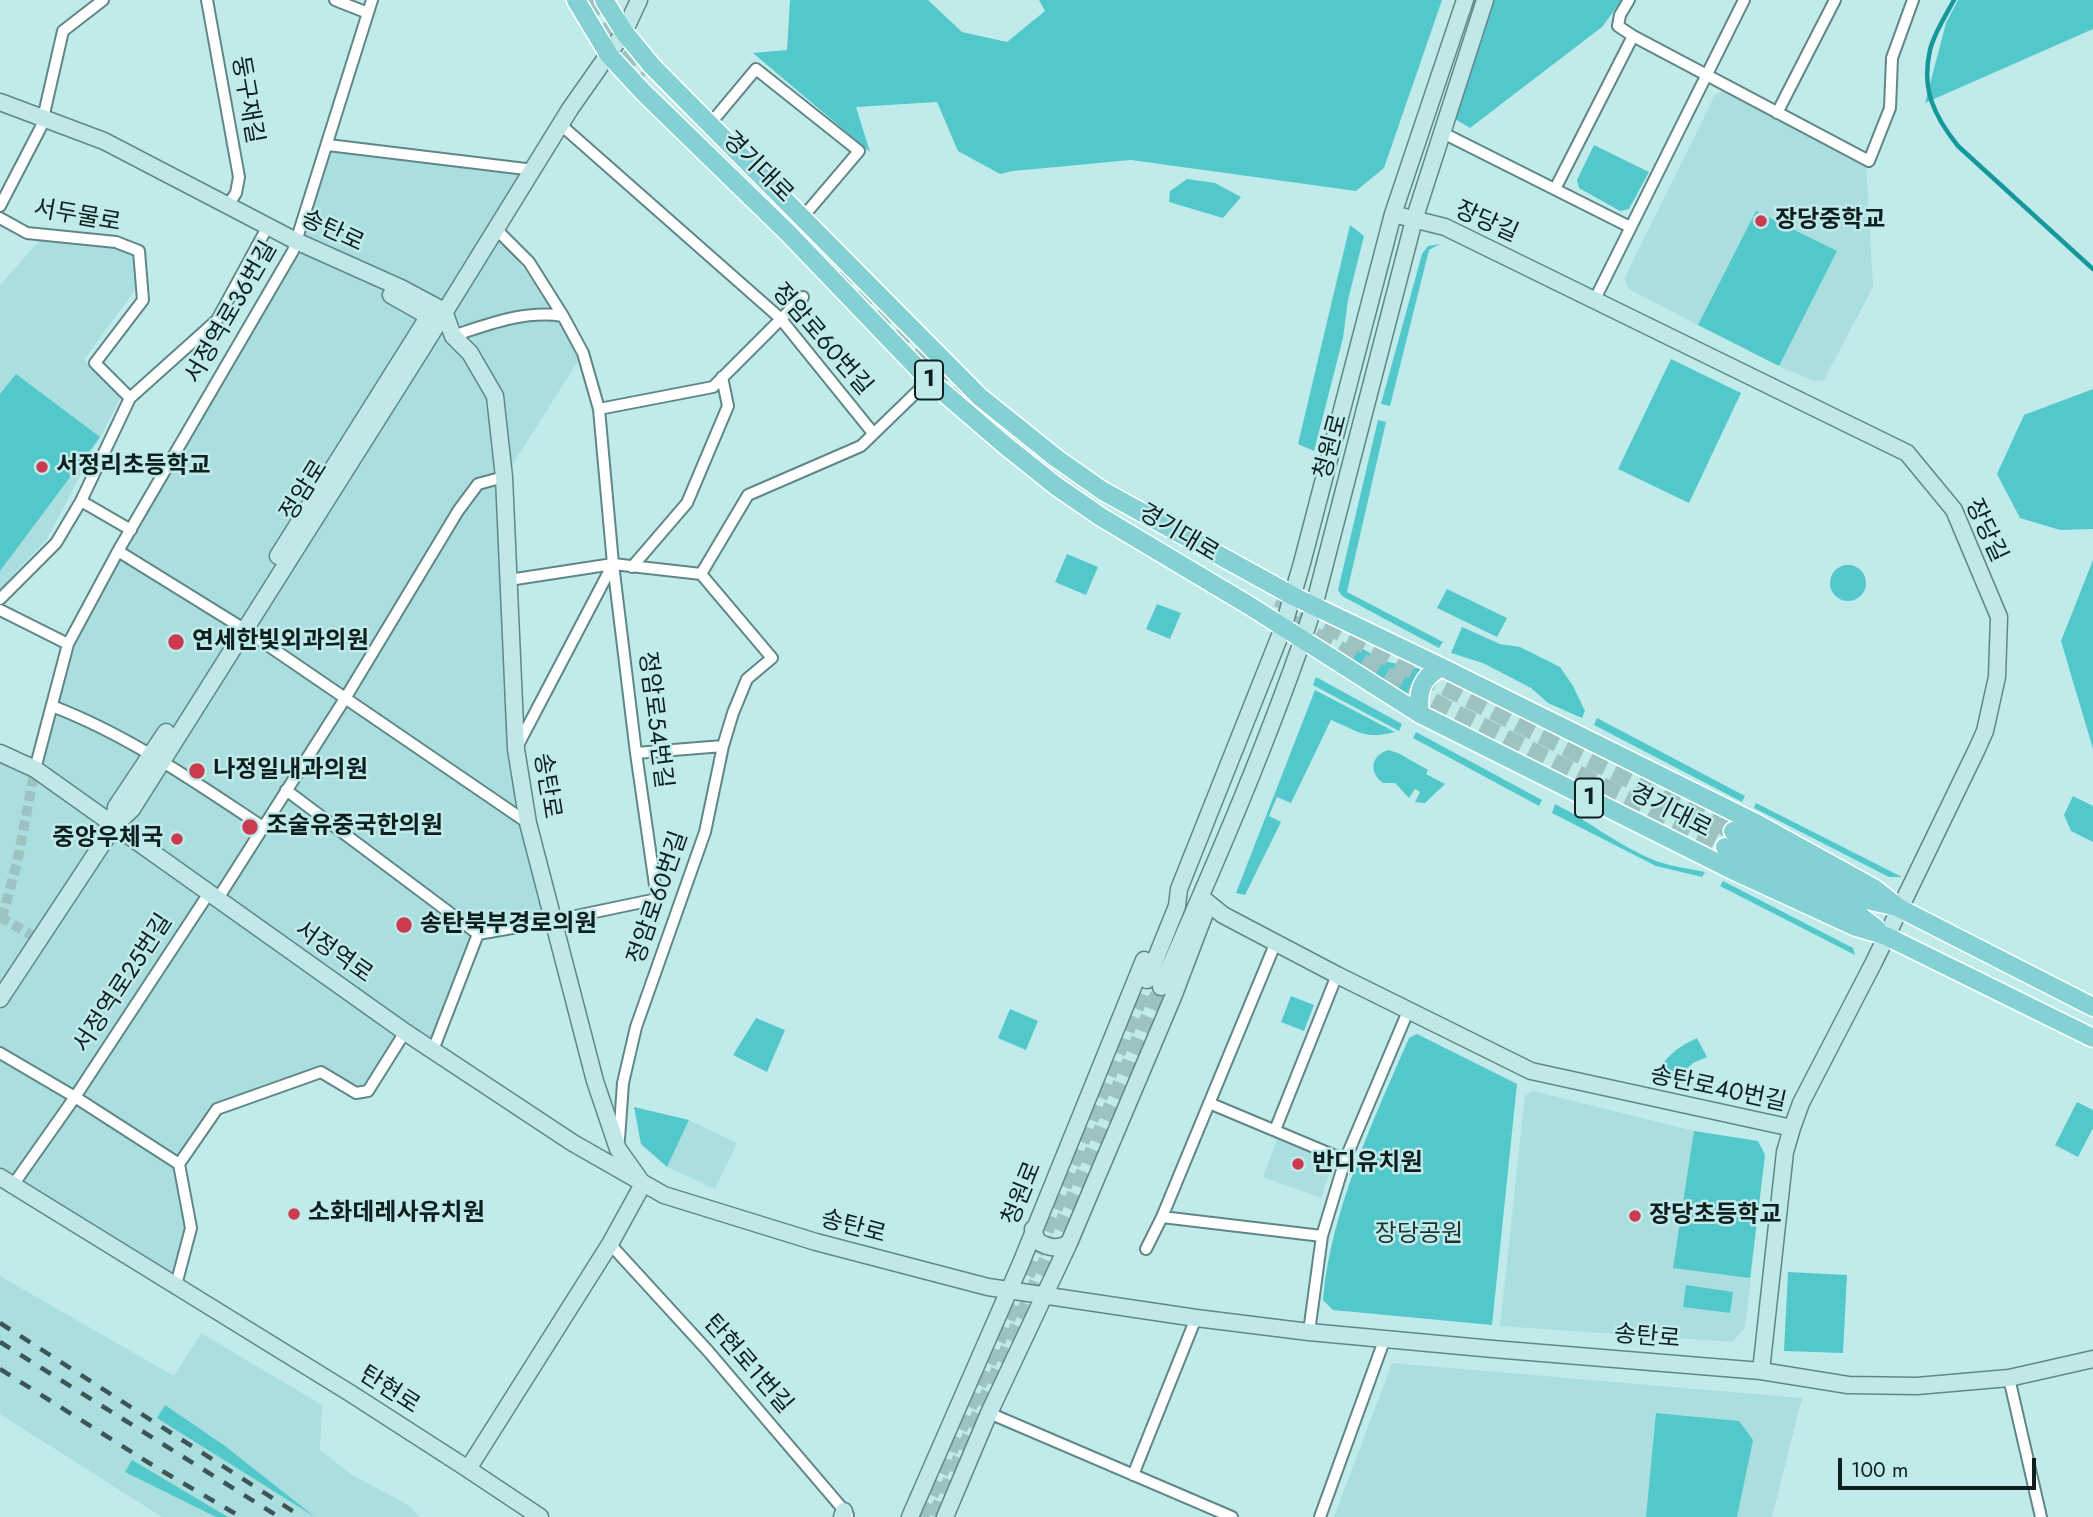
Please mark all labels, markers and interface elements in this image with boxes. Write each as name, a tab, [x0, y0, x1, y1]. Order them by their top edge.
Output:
street label: 둥구재길	[224, 54, 268, 146]
street label: 경기대로	[716, 127, 798, 209]
street label: 서두물로	[31, 195, 123, 239]
street label: 장당길	[1450, 196, 1522, 250]
street label: 송탄로	[296, 205, 368, 259]
place label: 장당중학교	[1775, 207, 1885, 235]
marker: 장당중학교	[1753, 213, 1769, 229]
street label: 서정역로36번길	[180, 237, 284, 389]
street label: 정암로60번길	[765, 278, 877, 402]
road number: 1	[915, 360, 943, 400]
street label: 청원로	[1310, 411, 1354, 483]
place label: 서정리초등학교	[56, 453, 211, 481]
street label: 정암로	[275, 455, 335, 527]
marker: 서정리초등학교	[34, 459, 50, 475]
street label: 장당길	[1958, 495, 2012, 567]
street label: 경기대로	[1133, 499, 1223, 569]
place label: 연세한빛외과의원	[192, 628, 369, 656]
marker: 연세한빛외과의원	[166, 632, 186, 652]
street label: 정암로54번길	[631, 650, 677, 790]
street label: 송탄로	[527, 751, 565, 821]
place label: 나정일내과의원	[213, 757, 368, 785]
marker: 나정일내과의원	[187, 761, 207, 781]
road number: 1	[1575, 778, 1603, 818]
street label: 경기대로	[1624, 779, 1716, 845]
place label: 조술유중국한의원	[266, 813, 443, 841]
marker: 조술유중국한의원	[240, 817, 260, 837]
place label: 중앙우체국	[53, 825, 163, 853]
street label: 정암로60번길	[623, 828, 695, 968]
marker: 중앙우체국	[169, 831, 185, 847]
street label: 서정역로25번길	[68, 909, 180, 1059]
place label: 송탄북부경로의원	[420, 911, 597, 939]
marker: 송탄북부경로의원	[394, 915, 414, 935]
street label: 서정역로	[289, 916, 377, 990]
street label: 송탄로40번길	[1647, 1061, 1789, 1119]
place label: 반디유치원	[1312, 1150, 1422, 1178]
marker: 반디유치원	[1290, 1156, 1306, 1172]
street label: 청원로	[997, 1158, 1049, 1230]
place label: 소화데레사유치원	[308, 1200, 485, 1228]
place label: 장당초등학교	[1649, 1202, 1781, 1230]
marker: 소화데레사유치원	[286, 1206, 302, 1222]
street label: 송탄로	[817, 1206, 889, 1250]
marker: 장당초등학교	[1627, 1208, 1643, 1224]
park label: 장당공원	[1375, 1221, 1463, 1249]
street label: 탄현로1번길	[696, 1310, 798, 1420]
street label: 송탄로	[1613, 1321, 1681, 1355]
street label: 탄현로	[353, 1361, 425, 1421]
scale bar	[1841, 1444, 2039, 1488]
text: 100 m	[1851, 1455, 1908, 1485]

